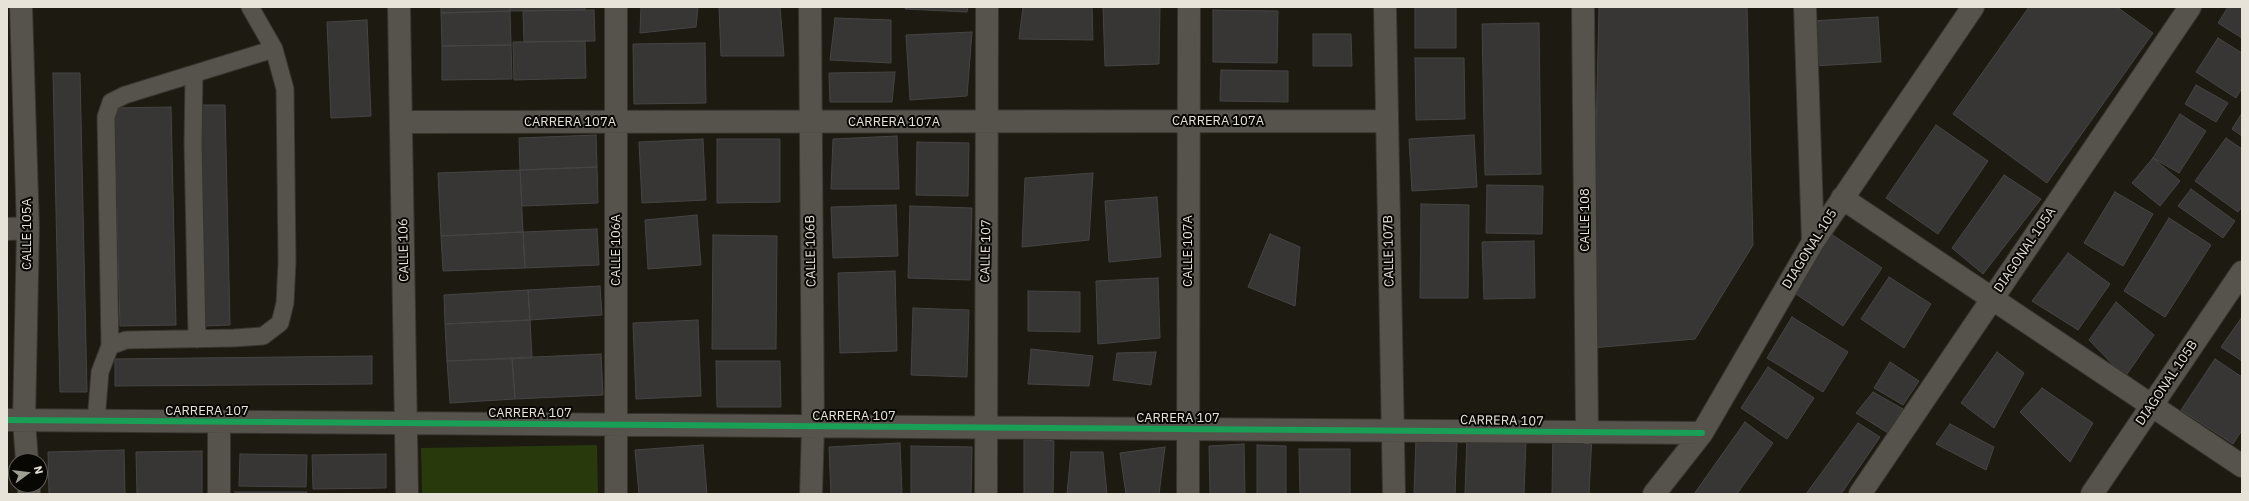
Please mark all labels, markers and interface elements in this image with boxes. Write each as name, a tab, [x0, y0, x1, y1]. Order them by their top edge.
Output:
street label: CARRERA 107A	[1172, 113, 1264, 129]
street label: CARRERA 107A	[524, 114, 616, 130]
street label: CARRERA 107A	[848, 114, 940, 130]
street label: CALLE 108	[1577, 188, 1593, 252]
street label: CALLE 105A	[19, 198, 35, 270]
street label: DIAGONAL 105A	[1991, 205, 2059, 295]
street label: DIAGONAL 105	[1779, 206, 1841, 292]
street label: CALLE 106A	[608, 214, 624, 286]
street label: CALLE 106B	[803, 215, 819, 287]
street label: CALLE 107A	[1180, 215, 1196, 287]
street label: CALLE 107B	[1381, 215, 1397, 287]
street label: CALLE 106	[396, 218, 412, 282]
street label: CALLE 107	[978, 219, 994, 283]
street label: DIAGONAL 105B	[2133, 337, 2201, 429]
street label: CARRERA 107	[165, 403, 249, 419]
street label: CARRERA 107	[488, 405, 572, 421]
street label: CARRERA 107	[812, 408, 896, 424]
street label: CARRERA 107	[1136, 410, 1220, 426]
street label: CARRERA 107	[1460, 412, 1544, 430]
north arrow	[8, 453, 48, 493]
text: N	[31, 464, 46, 476]

